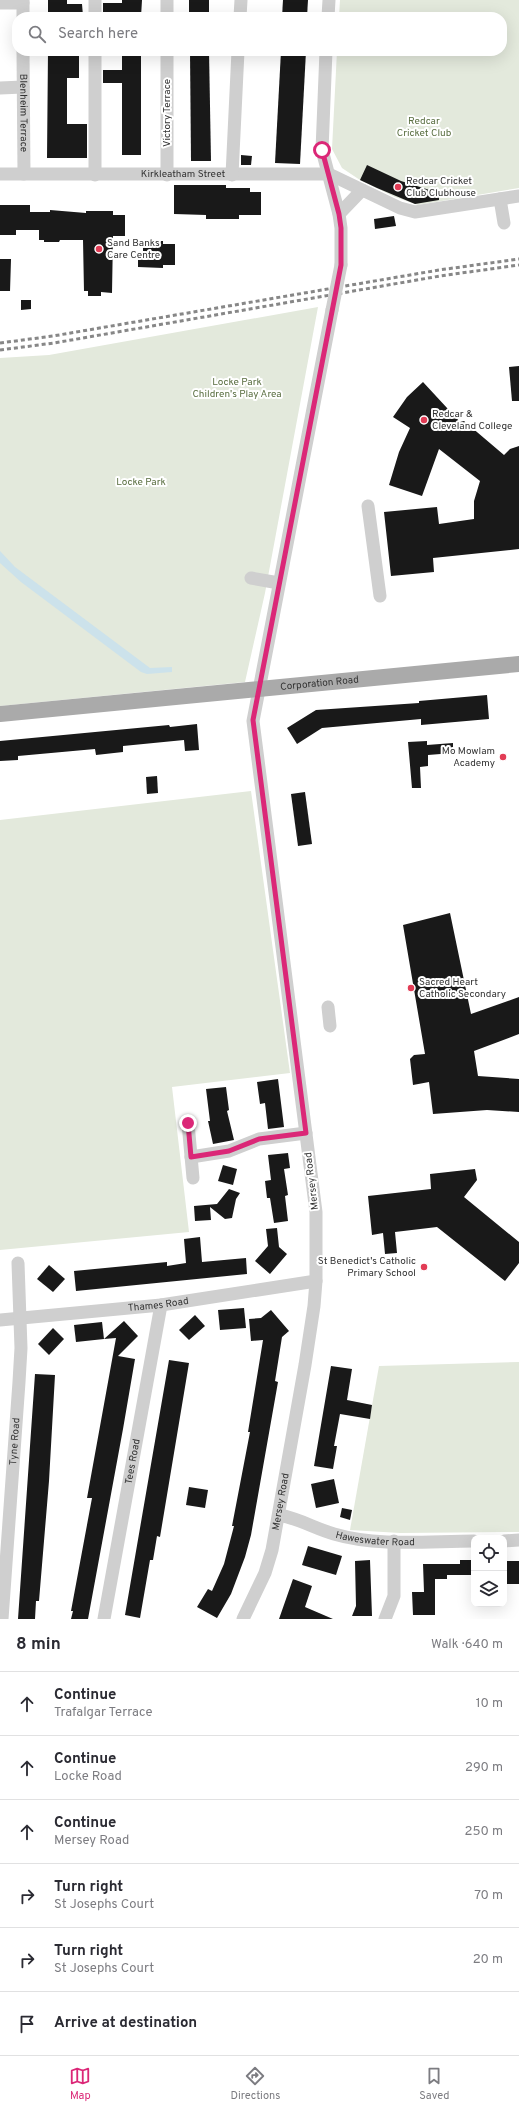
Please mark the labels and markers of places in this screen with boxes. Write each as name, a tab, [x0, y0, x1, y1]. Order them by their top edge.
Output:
place label: Redcar Cricket Club Clubhouse	[406, 175, 476, 200]
marker: Redcar Cricket Club Clubhouse	[393, 182, 403, 192]
place label: Sand Banks Care Centre	[107, 237, 160, 262]
marker: Sand Banks Care Centre	[94, 244, 104, 254]
place label: Redcar & Cleveland College	[432, 408, 512, 433]
marker: Redcar & Cleveland College	[419, 415, 429, 425]
place label: Mo Mowlam Academy	[442, 745, 495, 770]
marker: Mo Mowlam Academy	[498, 752, 508, 762]
place label: Sacred Heart Catholic Secondary	[419, 976, 506, 1001]
marker: Sacred Heart Catholic Secondary	[406, 983, 416, 993]
place label: St Benedict's Catholic Primary School	[318, 1255, 416, 1280]
marker: St Benedict's Catholic Primary School	[419, 1262, 429, 1272]

